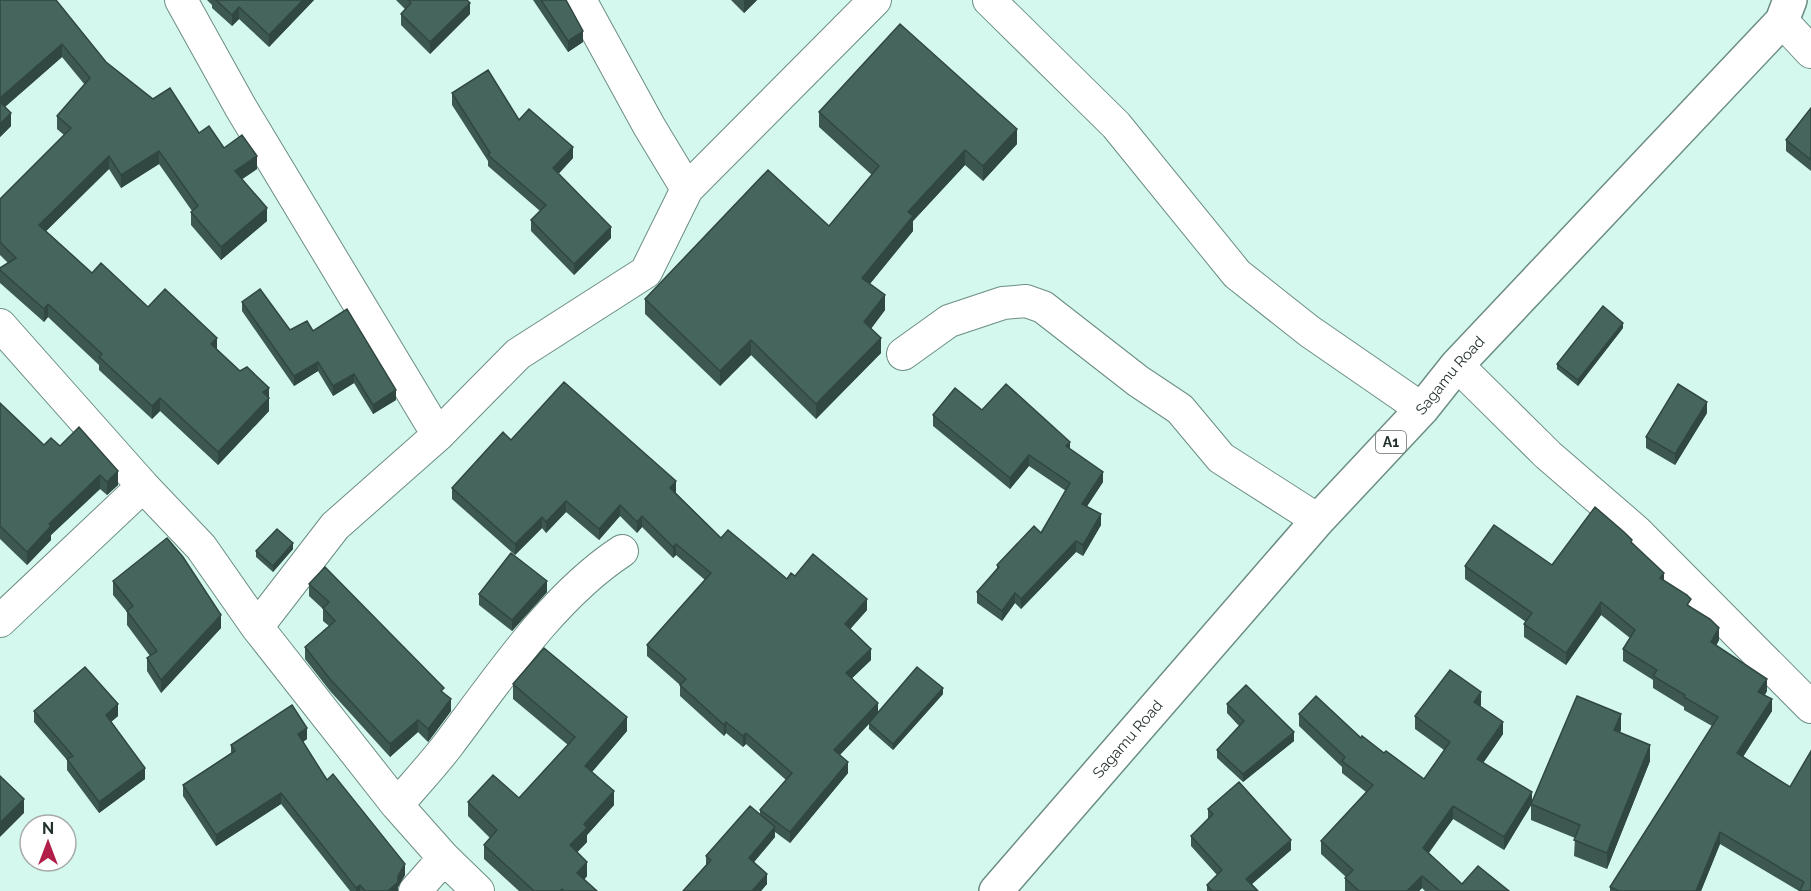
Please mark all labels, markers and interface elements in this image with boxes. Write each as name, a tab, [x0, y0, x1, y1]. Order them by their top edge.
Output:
street label: Sagamu Road	[1412, 333, 1488, 419]
road number: A1	[1376, 431, 1406, 453]
street label: Sagamu Road	[1089, 697, 1166, 782]
north arrow	[18, 813, 78, 873]
text: N	[42, 819, 54, 838]

